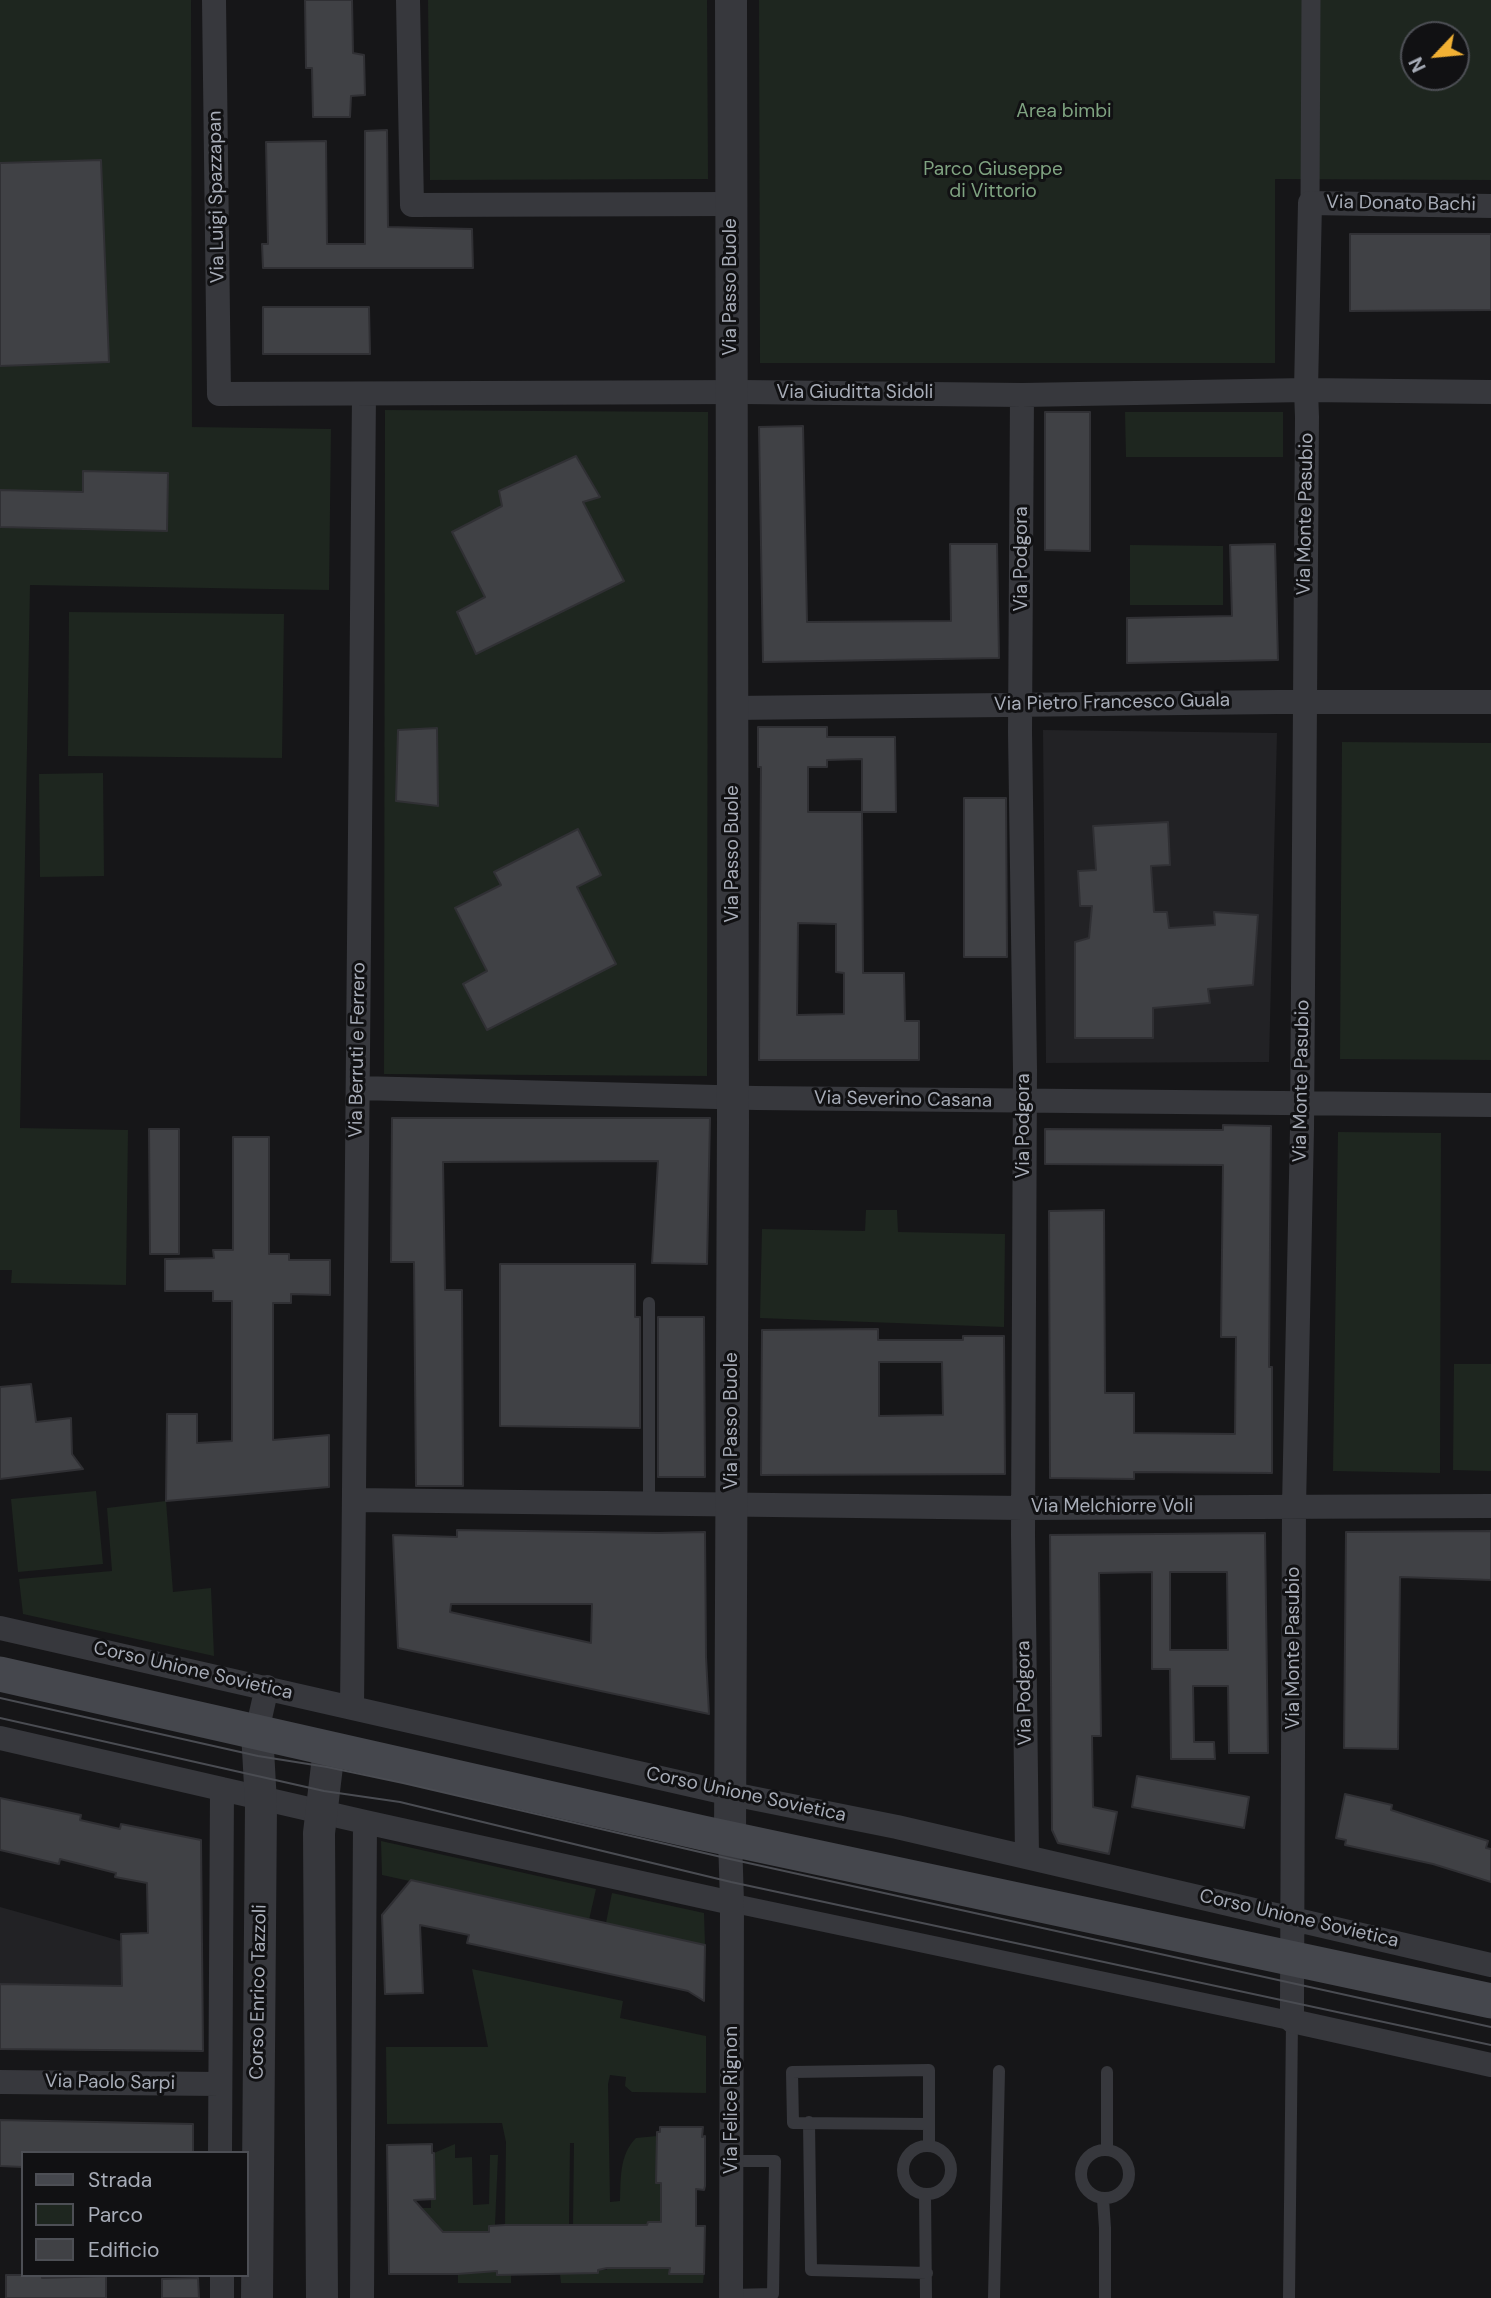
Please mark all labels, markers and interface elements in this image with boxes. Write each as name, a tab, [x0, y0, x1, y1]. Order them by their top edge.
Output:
north arrow	[1400, 21, 1470, 91]
text: N	[1403, 53, 1432, 76]
park label: Area bimbi	[1016, 101, 1112, 123]
street label: Via Luigi Spazzapan	[204, 111, 230, 283]
park label: Parco Giuseppe di Vittorio	[923, 159, 1063, 203]
street label: Via Donato Bachi	[1326, 191, 1476, 217]
street label: Via Passo Buole	[720, 218, 742, 356]
street label: Via Giuditta Sidoli	[777, 382, 933, 404]
street label: Via Monte Pasubio	[1293, 432, 1319, 596]
street label: Via Podgora	[1011, 506, 1033, 612]
street label: Via Pietro Francesco Guala	[994, 690, 1230, 716]
street label: Via Passo Buole	[722, 785, 744, 923]
street label: Via Berruti e Ferrero	[345, 962, 371, 1138]
street label: Via Monte Pasubio	[1289, 999, 1315, 1163]
street label: Via Podgora	[1013, 1073, 1035, 1179]
street label: Via Severino Casana	[814, 1087, 992, 1113]
street label: Via Passo Buole	[721, 1352, 743, 1490]
street label: Via Melchiorre Voli	[1031, 1496, 1193, 1518]
street label: Via Monte Pasubio	[1283, 1567, 1305, 1729]
street label: Corso Unione Sovietica	[91, 1637, 295, 1705]
street label: Via Podgora	[1013, 1640, 1037, 1746]
street label: Corso Unione Sovietica	[644, 1763, 848, 1827]
street label: Corso Unione Sovietica	[1197, 1885, 1401, 1953]
street label: Corso Enrico Tazzoli	[246, 1904, 272, 2080]
street label: Via Felice Rignon	[721, 2026, 743, 2174]
street label: Via Paolo Sarpi	[45, 2070, 175, 2096]
legend	[21, 2151, 248, 2277]
text: Strada	[88, 2166, 152, 2194]
text: Parco	[88, 2201, 143, 2229]
text: Edificio	[88, 2236, 159, 2264]

